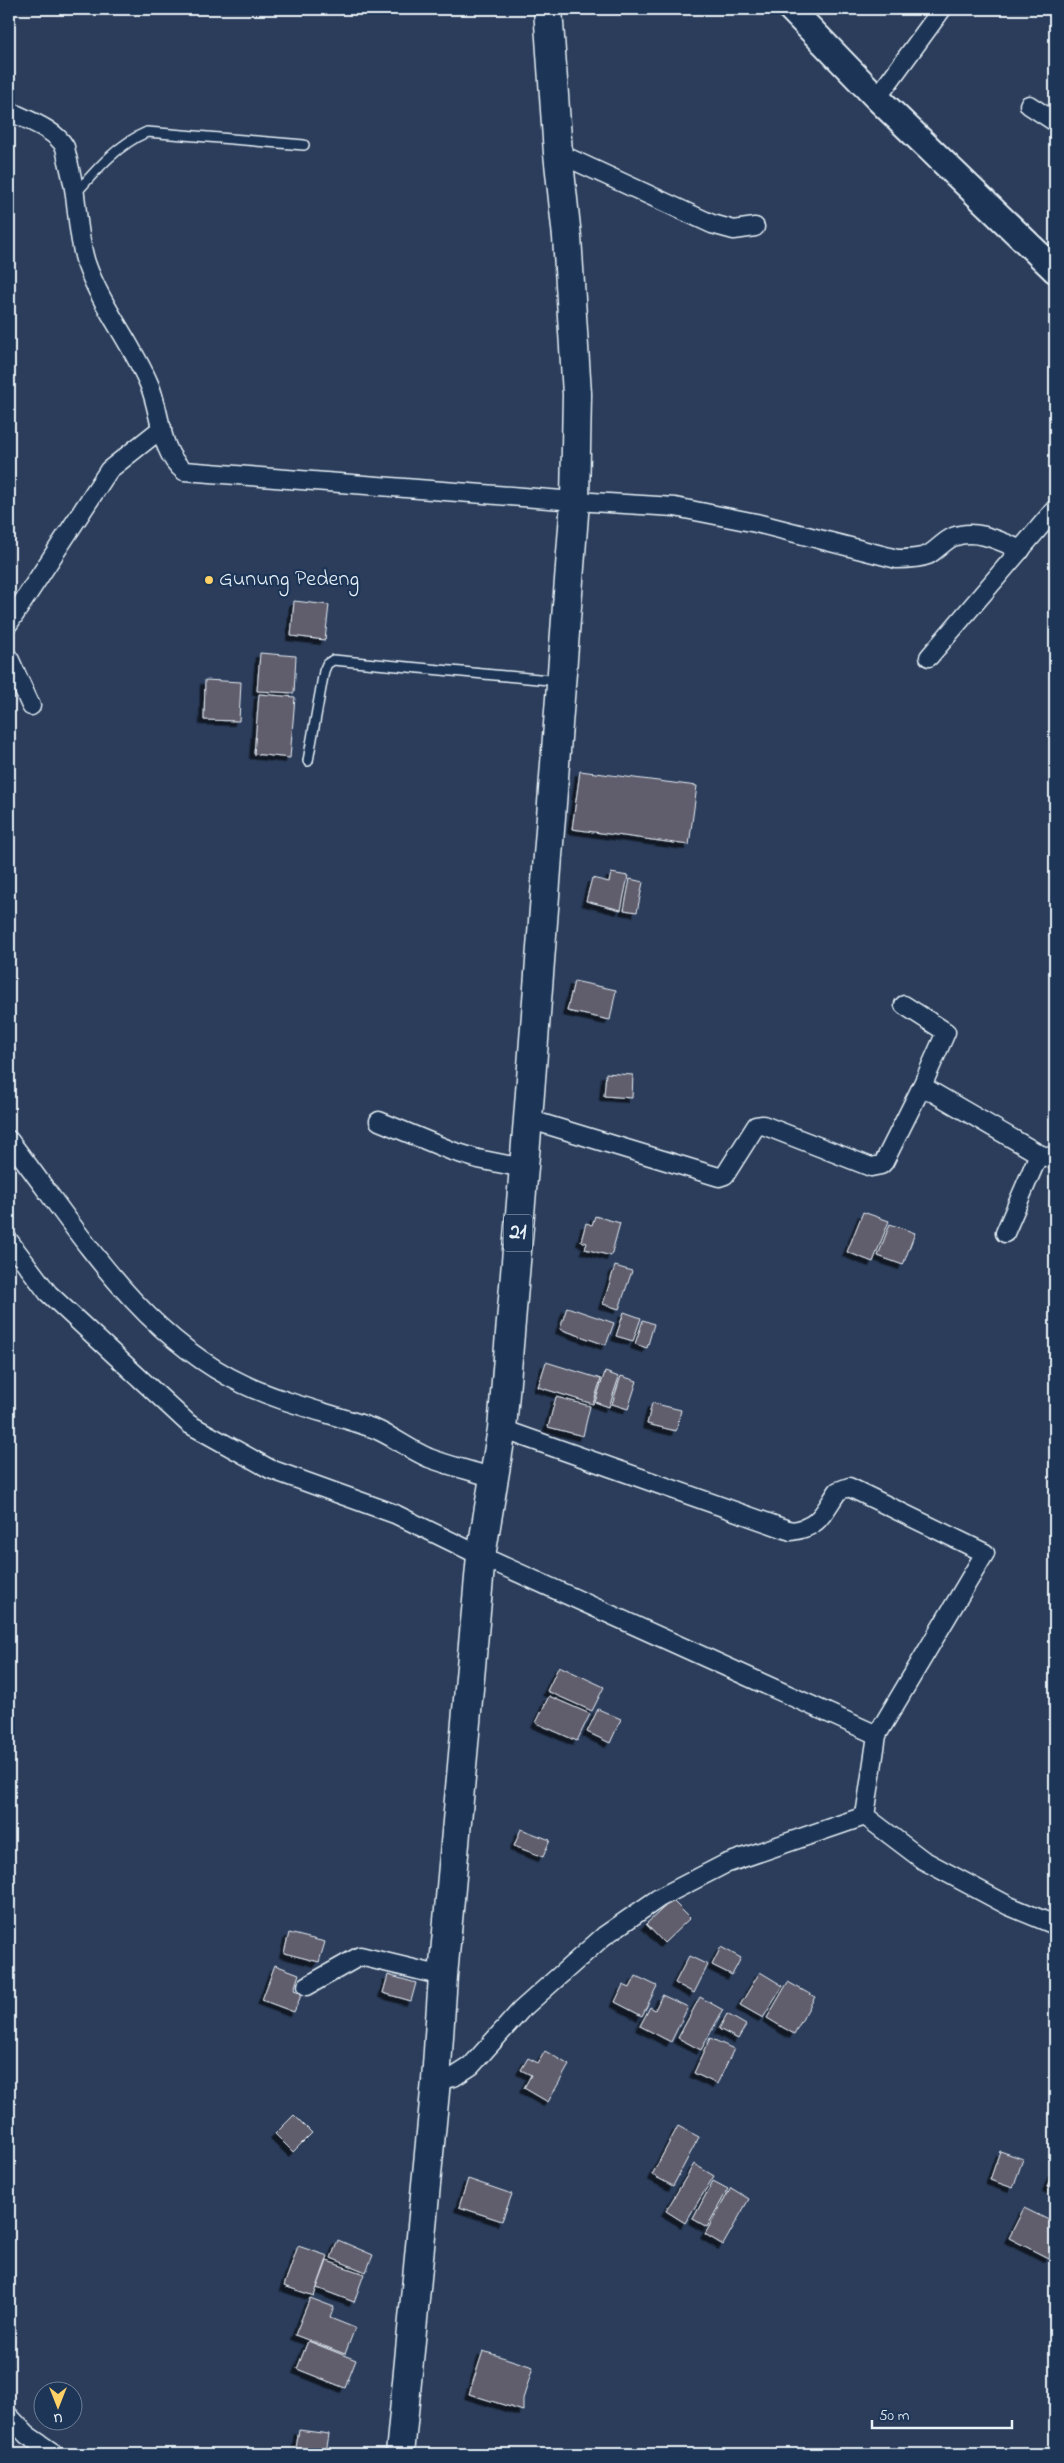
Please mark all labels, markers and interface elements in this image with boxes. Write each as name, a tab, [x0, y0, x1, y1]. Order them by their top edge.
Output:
place label: Gunung Pedeng	[219, 564, 359, 597]
marker: Gunung Pedeng	[203, 574, 215, 586]
road number: 21	[504, 1214, 532, 1252]
north arrow	[32, 2380, 82, 2430]
scale bar	[872, 2398, 1012, 2430]
text: 50 m	[879, 2405, 910, 2427]
text: U	[53, 2407, 62, 2428]

